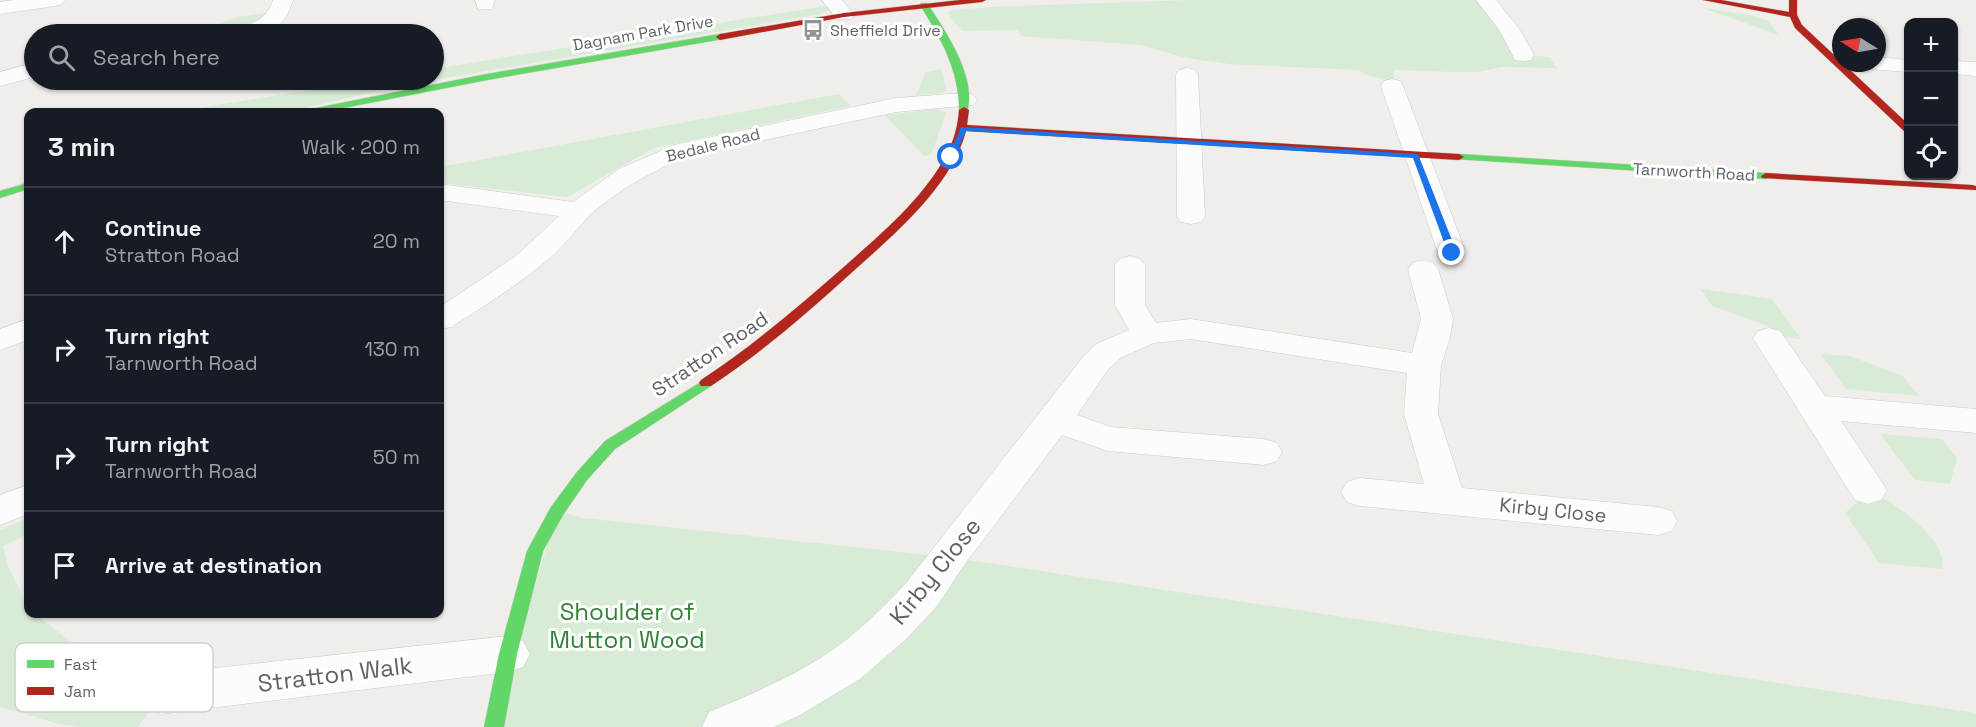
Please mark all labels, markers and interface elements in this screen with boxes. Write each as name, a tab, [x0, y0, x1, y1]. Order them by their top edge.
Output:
street label: Dagnam Park Drive	[571, 10, 715, 56]
bus stop icon: Sheffield Drive	[801, 18, 825, 42]
north arrow	[1832, 18, 1886, 72]
map controls	[1904, 18, 1958, 180]
button: +	[1904, 18, 1958, 72]
place label: Sheffield Drive	[830, 20, 941, 41]
search box	[24, 24, 444, 90]
icon: search	[45, 41, 78, 74]
text: Search here	[93, 43, 220, 71]
button: −	[1904, 72, 1958, 126]
street label: Bedale Road	[664, 123, 762, 167]
button: locate	[1904, 126, 1958, 180]
text: 3 min	[48, 130, 116, 164]
text: Walk · 200 m	[301, 134, 420, 160]
route start	[937, 143, 963, 169]
street label: Tarnworth Road	[1632, 158, 1756, 186]
text: Continue	[105, 214, 201, 242]
icon: ahead	[48, 225, 81, 258]
text: 20 m	[373, 228, 420, 254]
route end	[1438, 239, 1464, 265]
text: Stratton Road	[105, 242, 240, 268]
street label: Stratton Road	[647, 306, 773, 402]
text: Turn right	[105, 322, 210, 350]
icon: right	[48, 333, 81, 366]
text: 130 m	[364, 336, 420, 362]
text: Tarnworth Road	[105, 350, 258, 376]
text: Turn right	[105, 430, 210, 458]
icon: right	[48, 441, 81, 474]
text: 50 m	[373, 444, 420, 470]
text: Tarnworth Road	[105, 458, 258, 484]
street label: Kirby Close	[1498, 491, 1608, 529]
street label: Kirby Close	[882, 511, 988, 631]
icon: arrive	[48, 549, 81, 582]
text: Arrive at destination	[105, 551, 322, 579]
park label: Shoulder of Mutton Wood	[549, 596, 705, 655]
legend	[15, 643, 213, 712]
street label: Stratton Walk	[256, 649, 414, 699]
text: Fast	[64, 654, 97, 675]
text: Jam	[64, 681, 96, 702]

